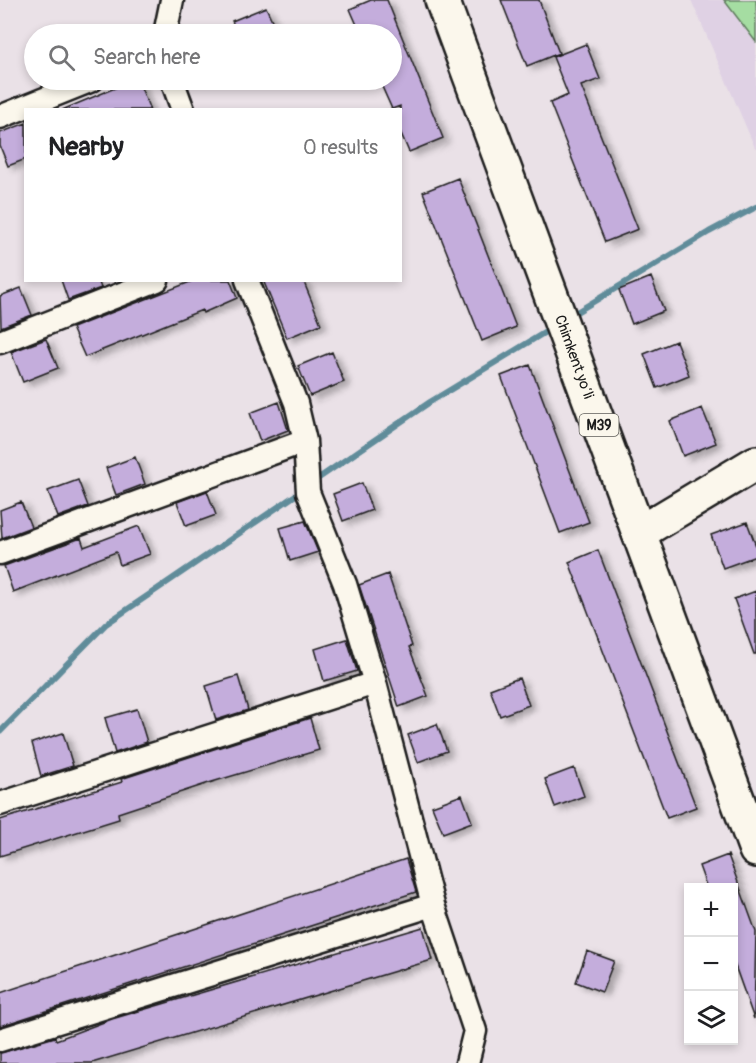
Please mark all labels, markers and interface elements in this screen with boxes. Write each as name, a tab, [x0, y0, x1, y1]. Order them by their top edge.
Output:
search box	[24, 24, 402, 90]
icon: search	[45, 41, 78, 74]
text: Search here	[93, 43, 200, 71]
text: Nearby	[48, 131, 124, 163]
text: 0 results	[303, 135, 378, 160]
street label: Chimkent yo‘li	[550, 313, 598, 402]
road number: M39	[580, 414, 618, 436]
map controls	[684, 883, 738, 1045]
button: +	[684, 883, 738, 937]
button: −	[684, 937, 738, 991]
button: layers	[684, 991, 738, 1045]

